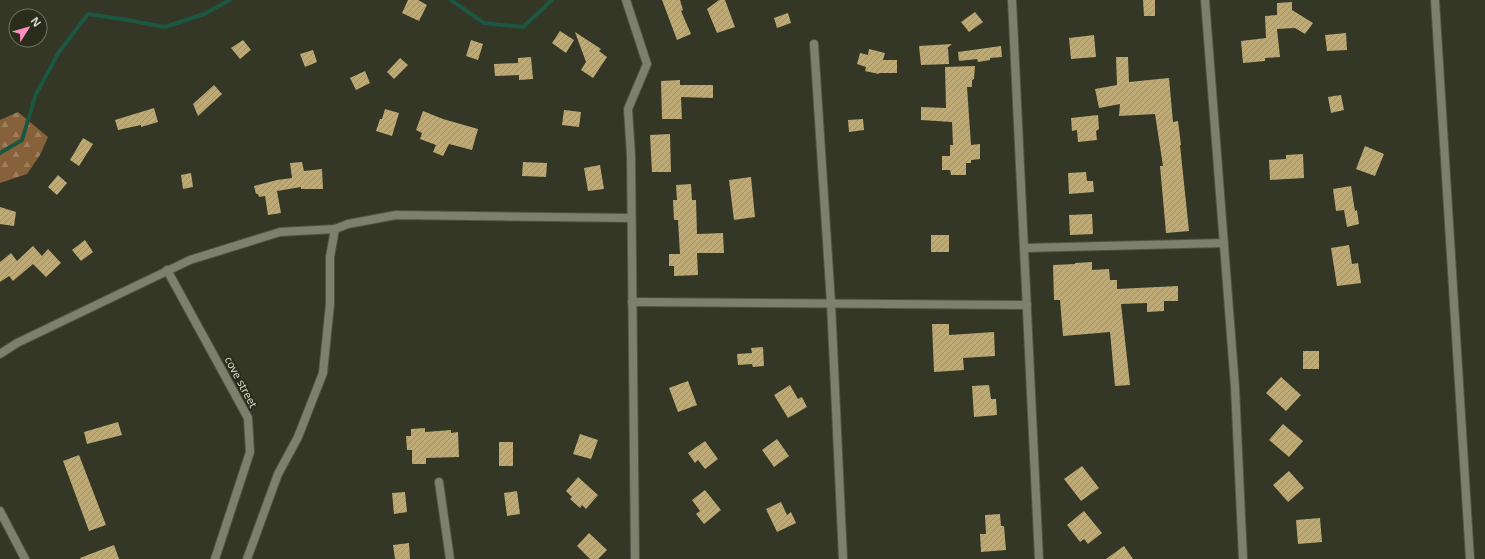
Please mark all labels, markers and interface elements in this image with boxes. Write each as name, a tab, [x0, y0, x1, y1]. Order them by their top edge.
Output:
north arrow	[8, 8, 48, 48]
text: N	[28, 14, 45, 30]
street label: cove street	[222, 353, 261, 410]

